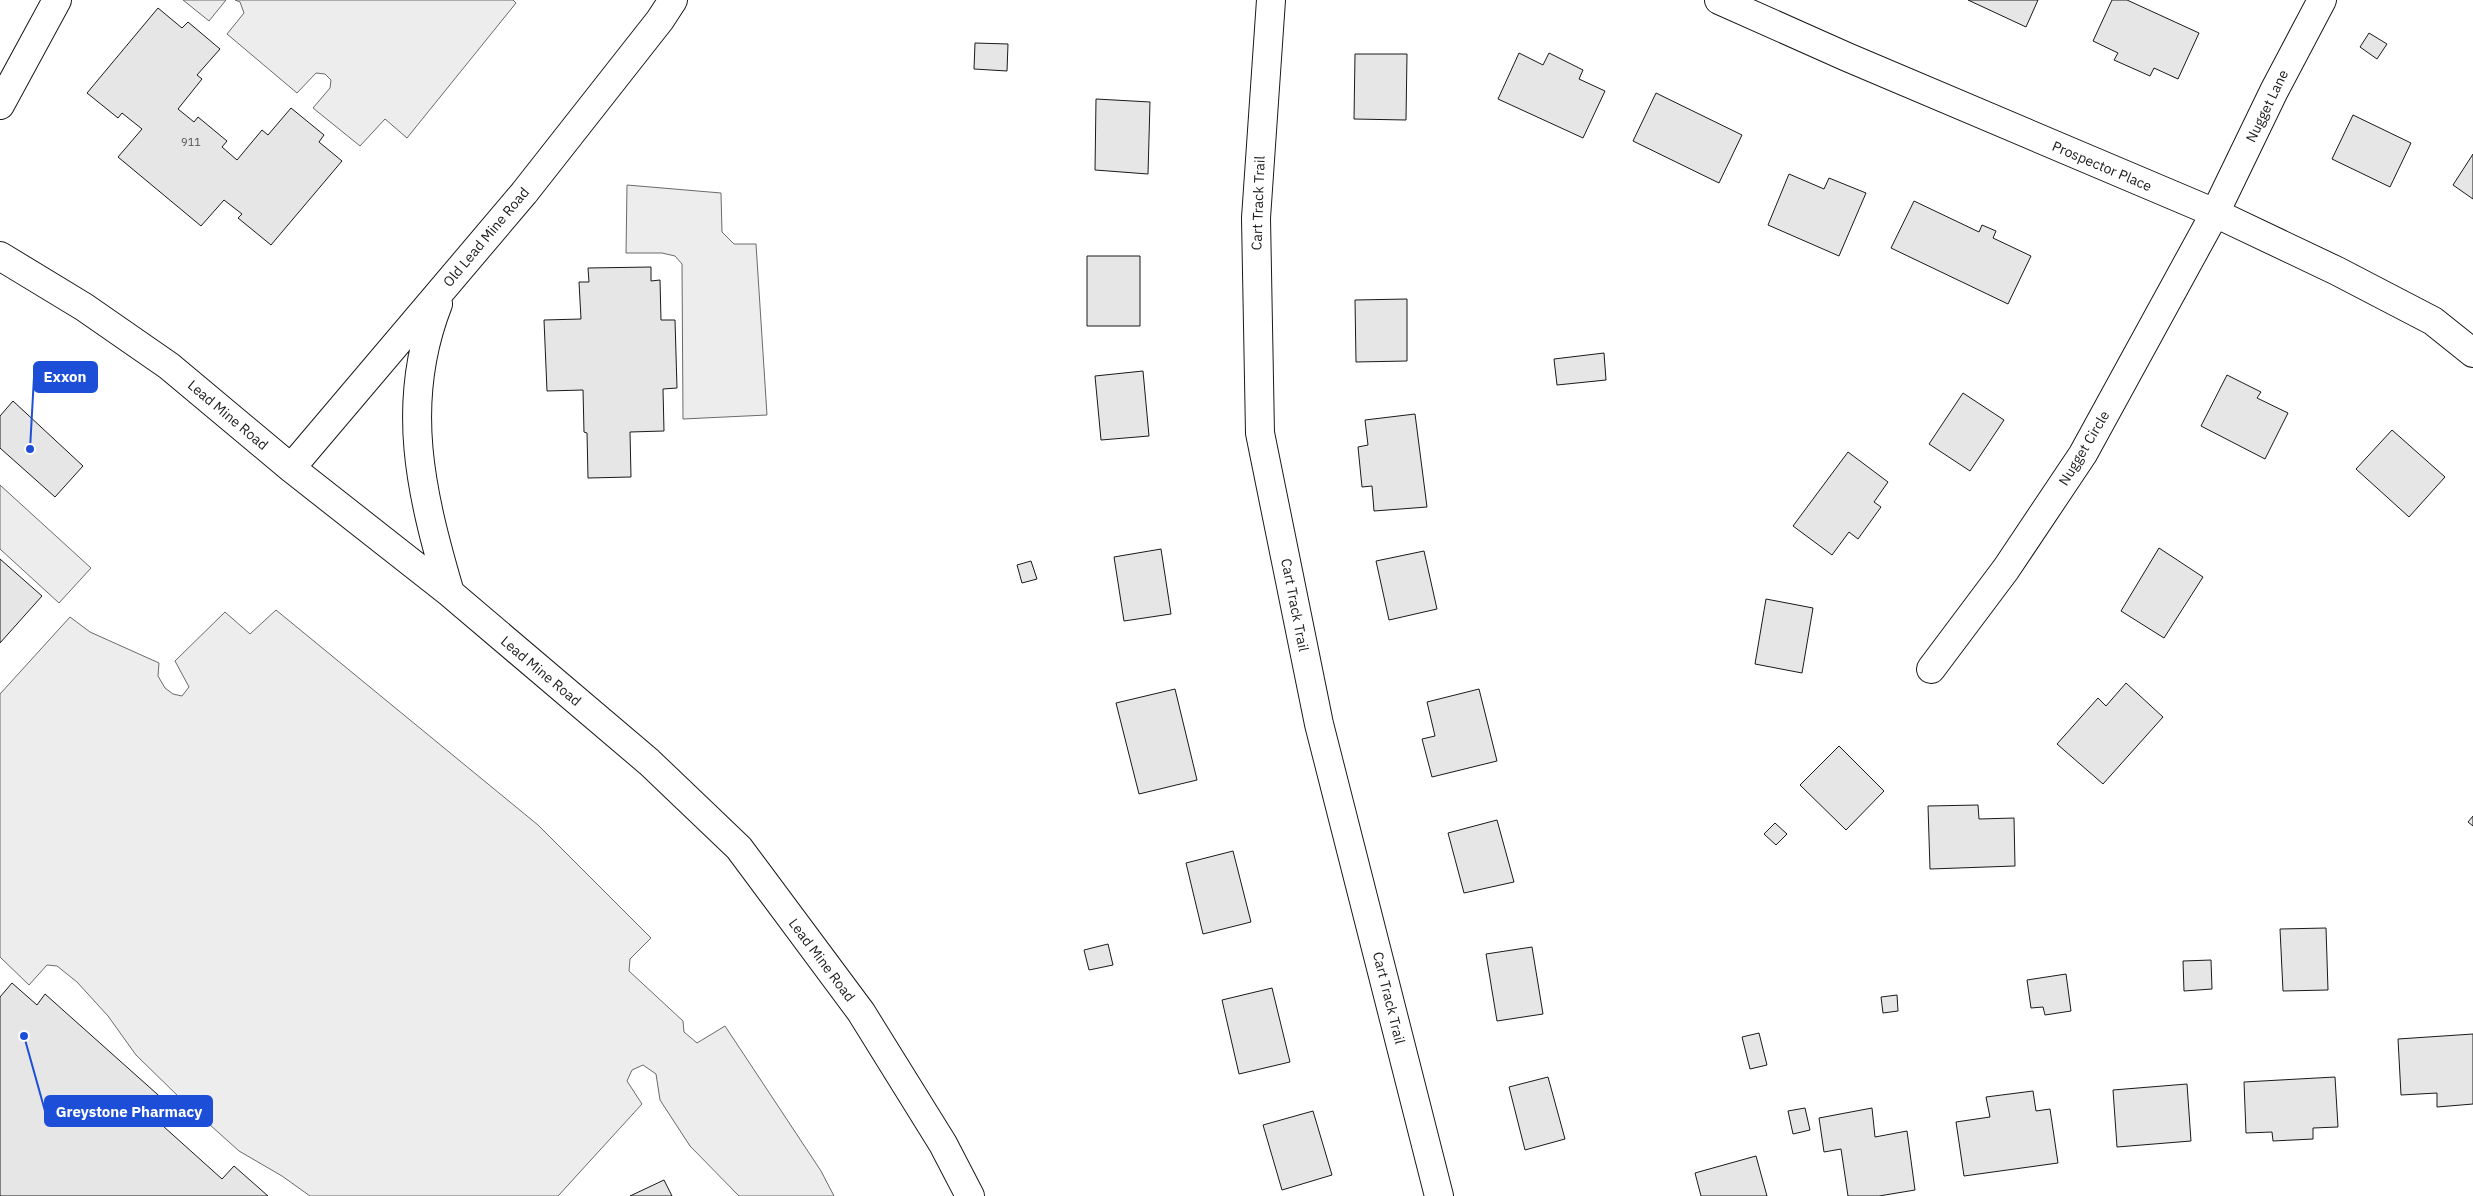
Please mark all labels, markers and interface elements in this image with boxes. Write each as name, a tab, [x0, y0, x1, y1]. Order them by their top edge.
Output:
street label: Nugget Lane	[2242, 66, 2292, 145]
house number: 911	[181, 135, 201, 149]
street label: Prospector Place	[2049, 137, 2155, 195]
street label: Cart Track Trail	[1247, 155, 1269, 251]
street label: Old Lead Mine Road	[439, 183, 533, 291]
callout: Exxon	[34, 362, 97, 392]
text: Exxon	[43, 367, 87, 386]
street label: Lead Mine Road	[184, 376, 272, 454]
street label: Nugget Circle	[2055, 407, 2114, 489]
street label: Cart Track Trail	[1277, 557, 1313, 653]
street label: Lead Mine Road	[497, 632, 585, 710]
street label: Lead Mine Road	[785, 915, 859, 1005]
street label: Cart Track Trail	[1369, 950, 1409, 1046]
callout: Greystone Pharmacy	[45, 1096, 212, 1126]
text: Greystone Pharmacy	[56, 1102, 202, 1121]

